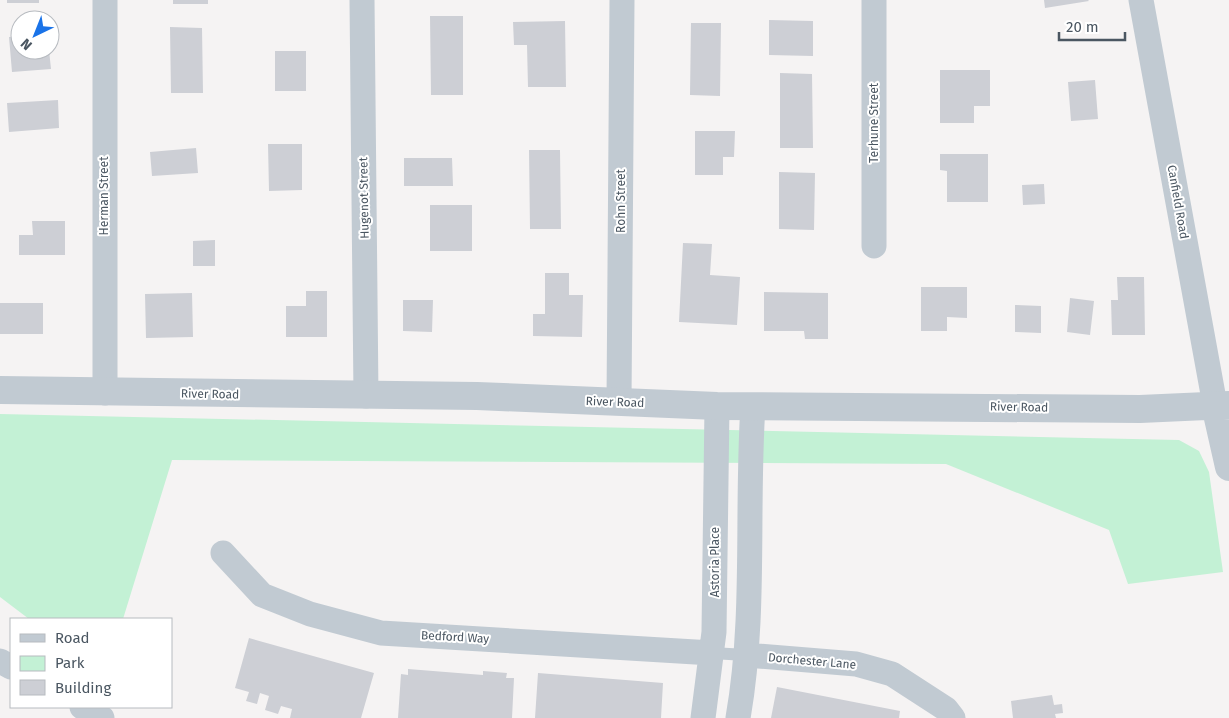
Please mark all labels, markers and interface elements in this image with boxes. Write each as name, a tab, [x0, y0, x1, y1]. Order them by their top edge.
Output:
north arrow	[10, 10, 60, 60]
scale bar	[1059, 10, 1125, 42]
text: 20 m	[1066, 18, 1099, 36]
text: N	[17, 35, 36, 54]
street label: Terhune Street	[867, 82, 881, 163]
street label: Herman Street	[97, 156, 111, 235]
street label: Hugenot Street	[356, 156, 372, 239]
street label: Canfield Road	[1165, 164, 1191, 240]
street label: Rohn Street	[614, 168, 628, 233]
street label: River Road	[181, 386, 239, 402]
street label: River Road	[586, 394, 644, 410]
street label: River Road	[990, 399, 1048, 415]
street label: Astoria Place	[708, 527, 722, 597]
legend	[10, 618, 172, 708]
street label: Bedford Way	[421, 628, 490, 646]
text: Road	[55, 629, 90, 647]
street label: Dorchester Lane	[767, 650, 857, 672]
text: Park	[55, 654, 85, 672]
text: Building	[55, 679, 111, 697]

